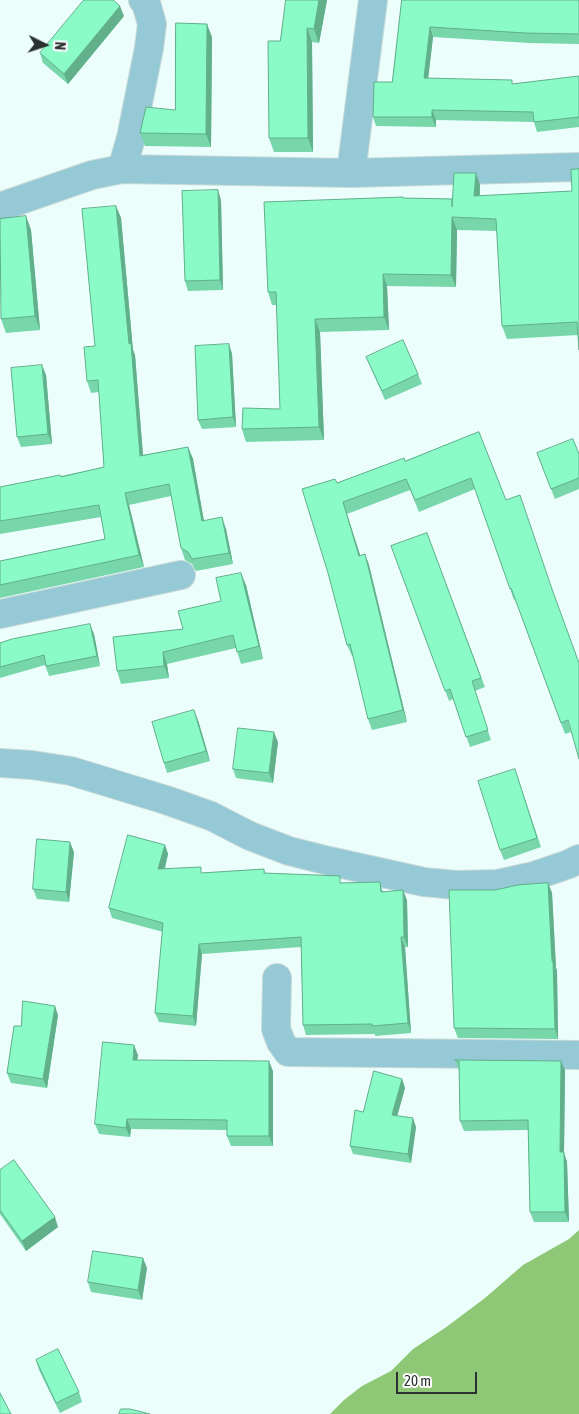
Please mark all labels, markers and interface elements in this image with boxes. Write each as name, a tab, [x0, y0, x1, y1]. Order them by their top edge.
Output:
north arrow	[20, 20, 70, 70]
text: N	[52, 41, 68, 51]
scale bar	[399, 1362, 480, 1394]
text: 20 m	[404, 1372, 431, 1389]

